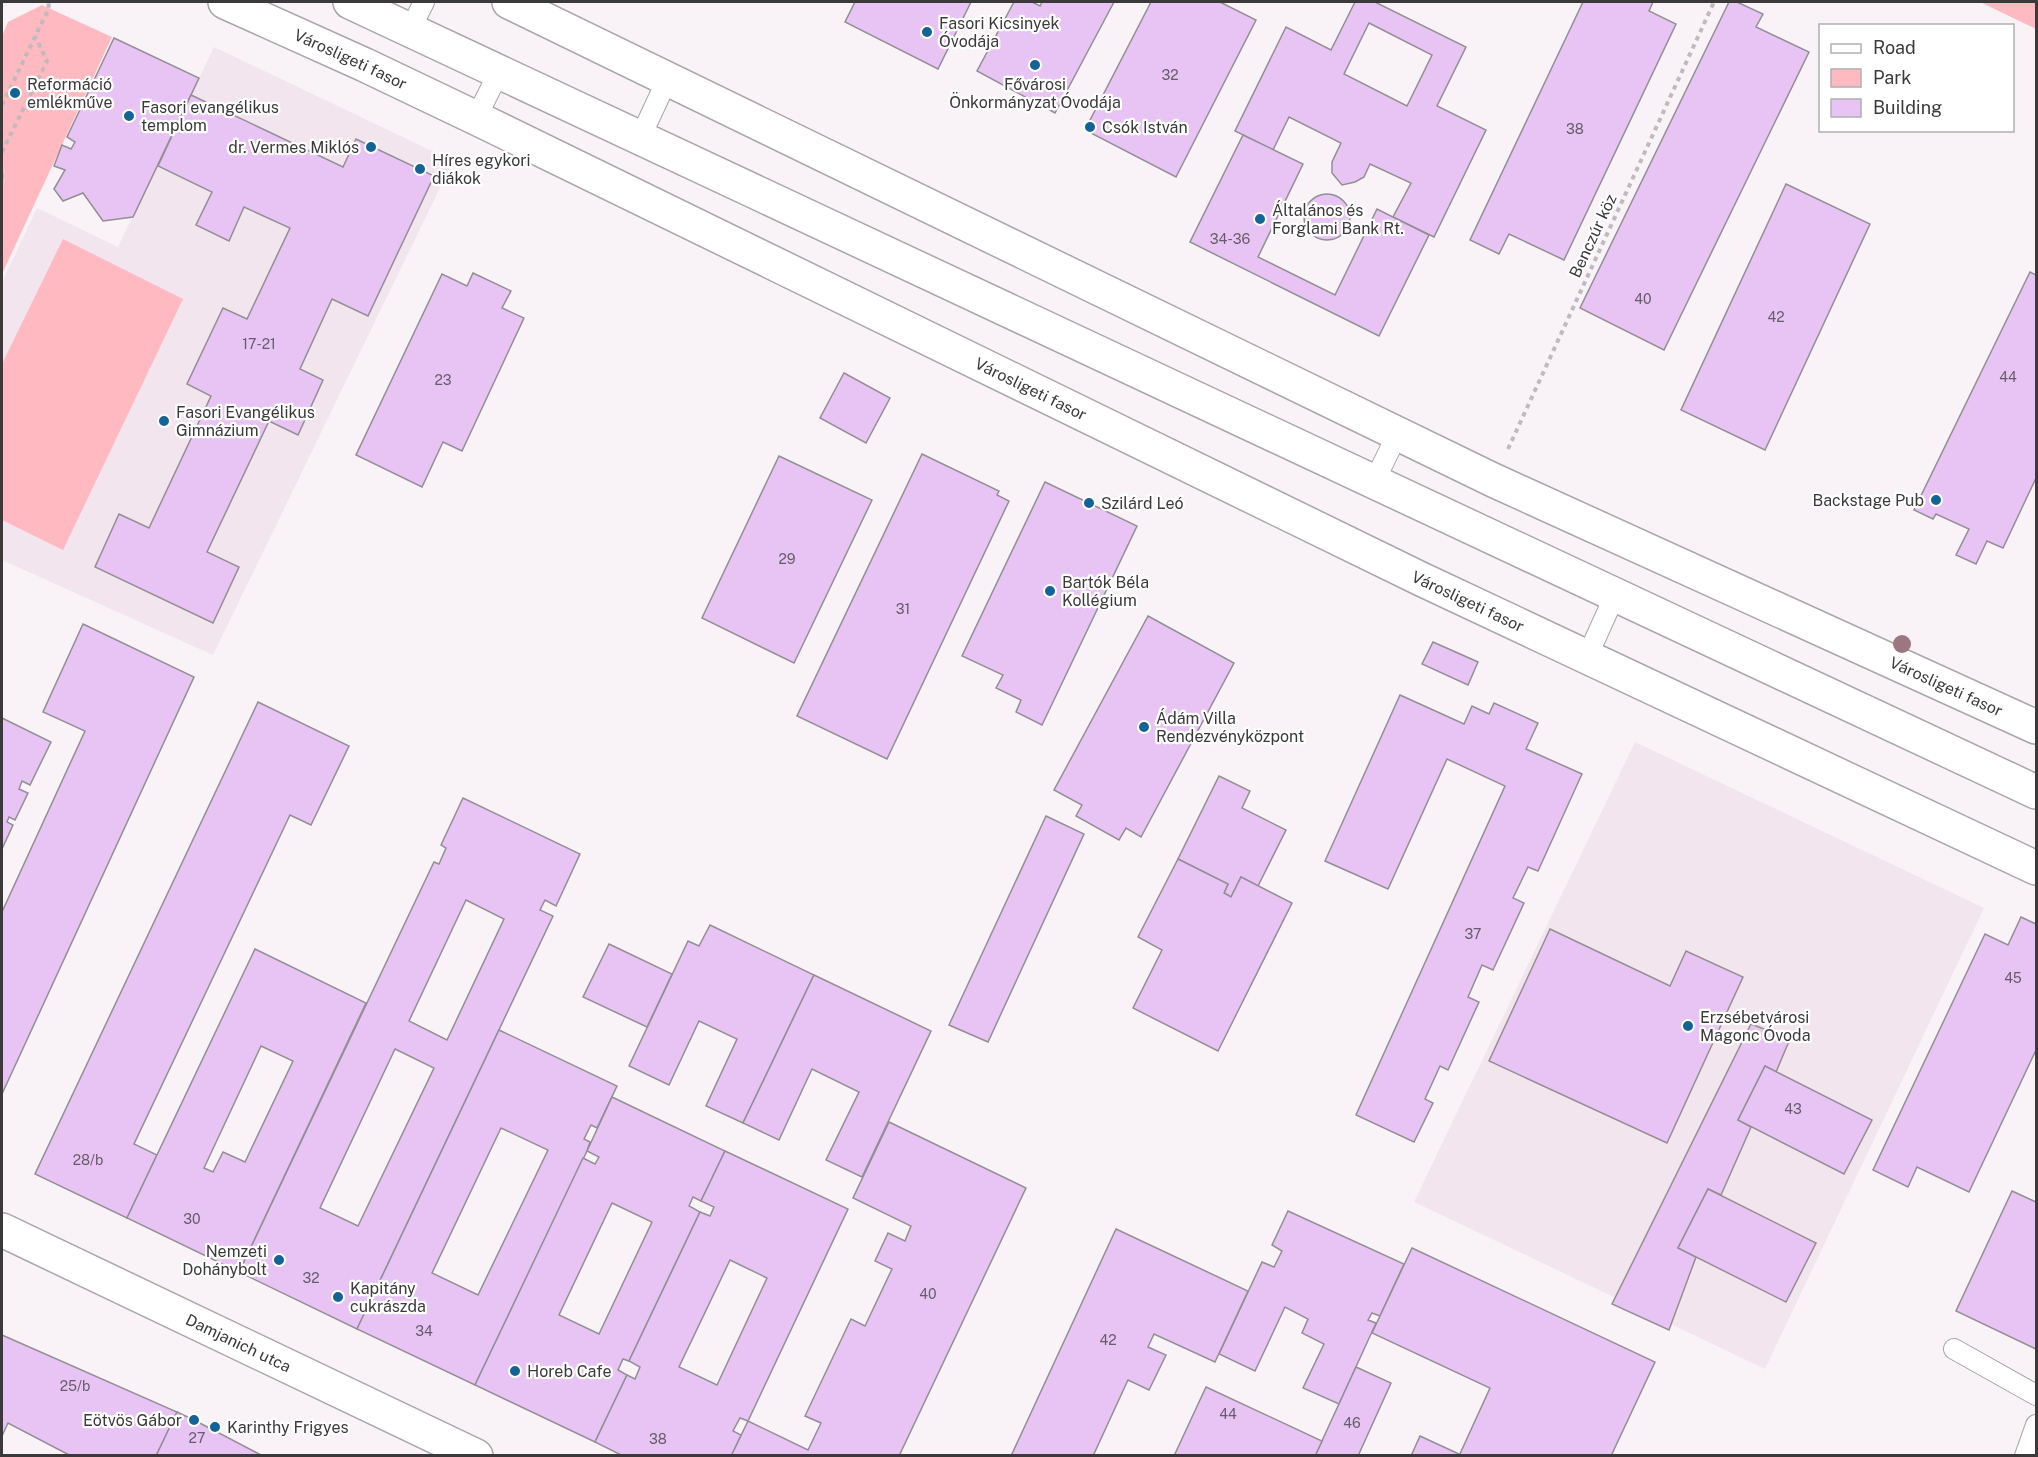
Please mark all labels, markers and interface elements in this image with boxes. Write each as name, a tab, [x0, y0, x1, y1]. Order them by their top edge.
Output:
place label: Fasori Kicsinyek Óvodája	[939, 14, 1059, 51]
legend	[1819, 24, 2014, 132]
street label: Városligeti fasor	[291, 25, 410, 93]
marker: Fasori Kicsinyek Óvodája	[920, 25, 934, 39]
text: Road	[1873, 37, 1916, 58]
marker: Fővárosi Önkormányzat Óvodája	[1028, 58, 1042, 72]
house number: 32	[1161, 67, 1179, 83]
text: Park	[1873, 67, 1911, 88]
place label: Reformáció emlékműve	[27, 75, 113, 112]
place label: Fővárosi Önkormányzat Óvodája	[949, 75, 1121, 112]
marker: Reformáció emlékműve	[8, 86, 22, 100]
text: Building	[1873, 97, 1942, 118]
place label: Fasori evangélikus templom	[141, 98, 279, 135]
marker: Fasori evangélikus templom	[122, 109, 136, 123]
place label: Csók István	[1102, 118, 1188, 137]
marker: Csók István	[1083, 120, 1097, 134]
house number: 38	[1566, 121, 1584, 137]
place label: dr. Vermes Miklós	[228, 138, 359, 157]
marker: dr. Vermes Miklós	[364, 140, 378, 154]
place label: Híres egykori diákok	[432, 151, 531, 188]
marker: Híres egykori diákok	[413, 162, 427, 176]
street label: Benczúr köz	[1565, 191, 1621, 281]
place label: Általános és Forglami Bank Rt.	[1272, 200, 1404, 238]
marker: Általános és Forglami Bank Rt.	[1253, 212, 1267, 226]
house number: 34-36	[1210, 231, 1250, 247]
house number: 40	[1634, 291, 1652, 307]
house number: 42	[1767, 309, 1785, 325]
house number: 17-21	[242, 336, 276, 352]
street label: Városligeti fasor	[972, 353, 1090, 424]
house number: 44	[1999, 369, 2017, 385]
house number: 23	[434, 372, 452, 388]
place label: Fasori Evangélikus Gimnázium	[176, 403, 315, 440]
marker: Fasori Evangélikus Gimnázium	[157, 414, 171, 428]
place label: Backstage Pub	[1812, 491, 1924, 510]
marker: Backstage Pub	[1929, 493, 1943, 507]
place label: Szilárd Leó	[1101, 494, 1184, 513]
marker: Szilárd Leó	[1082, 496, 1096, 510]
house number: 29	[778, 551, 796, 567]
street label: Városligeti fasor	[1409, 567, 1527, 636]
place label: Bartók Béla Kollégium	[1062, 573, 1149, 610]
marker: Bartók Béla Kollégium	[1043, 584, 1057, 598]
house number: 31	[896, 601, 910, 617]
street label: Városligeti fasor	[1887, 652, 2006, 720]
place label: Ádám Villa Rendezvényközpont	[1156, 708, 1304, 746]
marker: Ádám Villa Rendezvényközpont	[1137, 720, 1151, 734]
house number: 37	[1465, 926, 1481, 942]
house number: 45	[2004, 970, 2022, 986]
place label: Erzsébetvárosi Magonc Óvoda	[1700, 1008, 1811, 1045]
marker: Erzsébetvárosi Magonc Óvoda	[1681, 1019, 1695, 1033]
house number: 43	[1784, 1101, 1802, 1117]
house number: 28/b	[73, 1152, 103, 1168]
house number: 30	[183, 1211, 201, 1227]
place label: Nemzeti Dohánybolt	[182, 1242, 267, 1279]
marker: Nemzeti Dohánybolt	[272, 1253, 286, 1267]
house number: 32	[302, 1270, 320, 1286]
place label: Kapitány cukrászda	[350, 1279, 426, 1316]
house number: 40	[919, 1286, 937, 1302]
marker: Kapitány cukrászda	[331, 1290, 345, 1304]
street label: Damjanich utca	[183, 1310, 294, 1376]
house number: 34	[415, 1323, 433, 1339]
house number: 42	[1099, 1332, 1117, 1348]
place label: Horeb Cafe	[527, 1362, 612, 1381]
marker: Horeb Cafe	[508, 1364, 522, 1378]
house number: 25/b	[60, 1378, 90, 1394]
house number: 44	[1219, 1406, 1237, 1422]
place label: Eötvös Gábor	[83, 1411, 182, 1430]
marker: Eötvös Gábor	[187, 1413, 201, 1427]
house number: 46	[1343, 1415, 1361, 1431]
place label: Karinthy Frigyes	[227, 1418, 349, 1437]
marker: Karinthy Frigyes	[208, 1420, 222, 1434]
house number: 27	[189, 1430, 205, 1446]
house number: 38	[649, 1431, 667, 1447]

